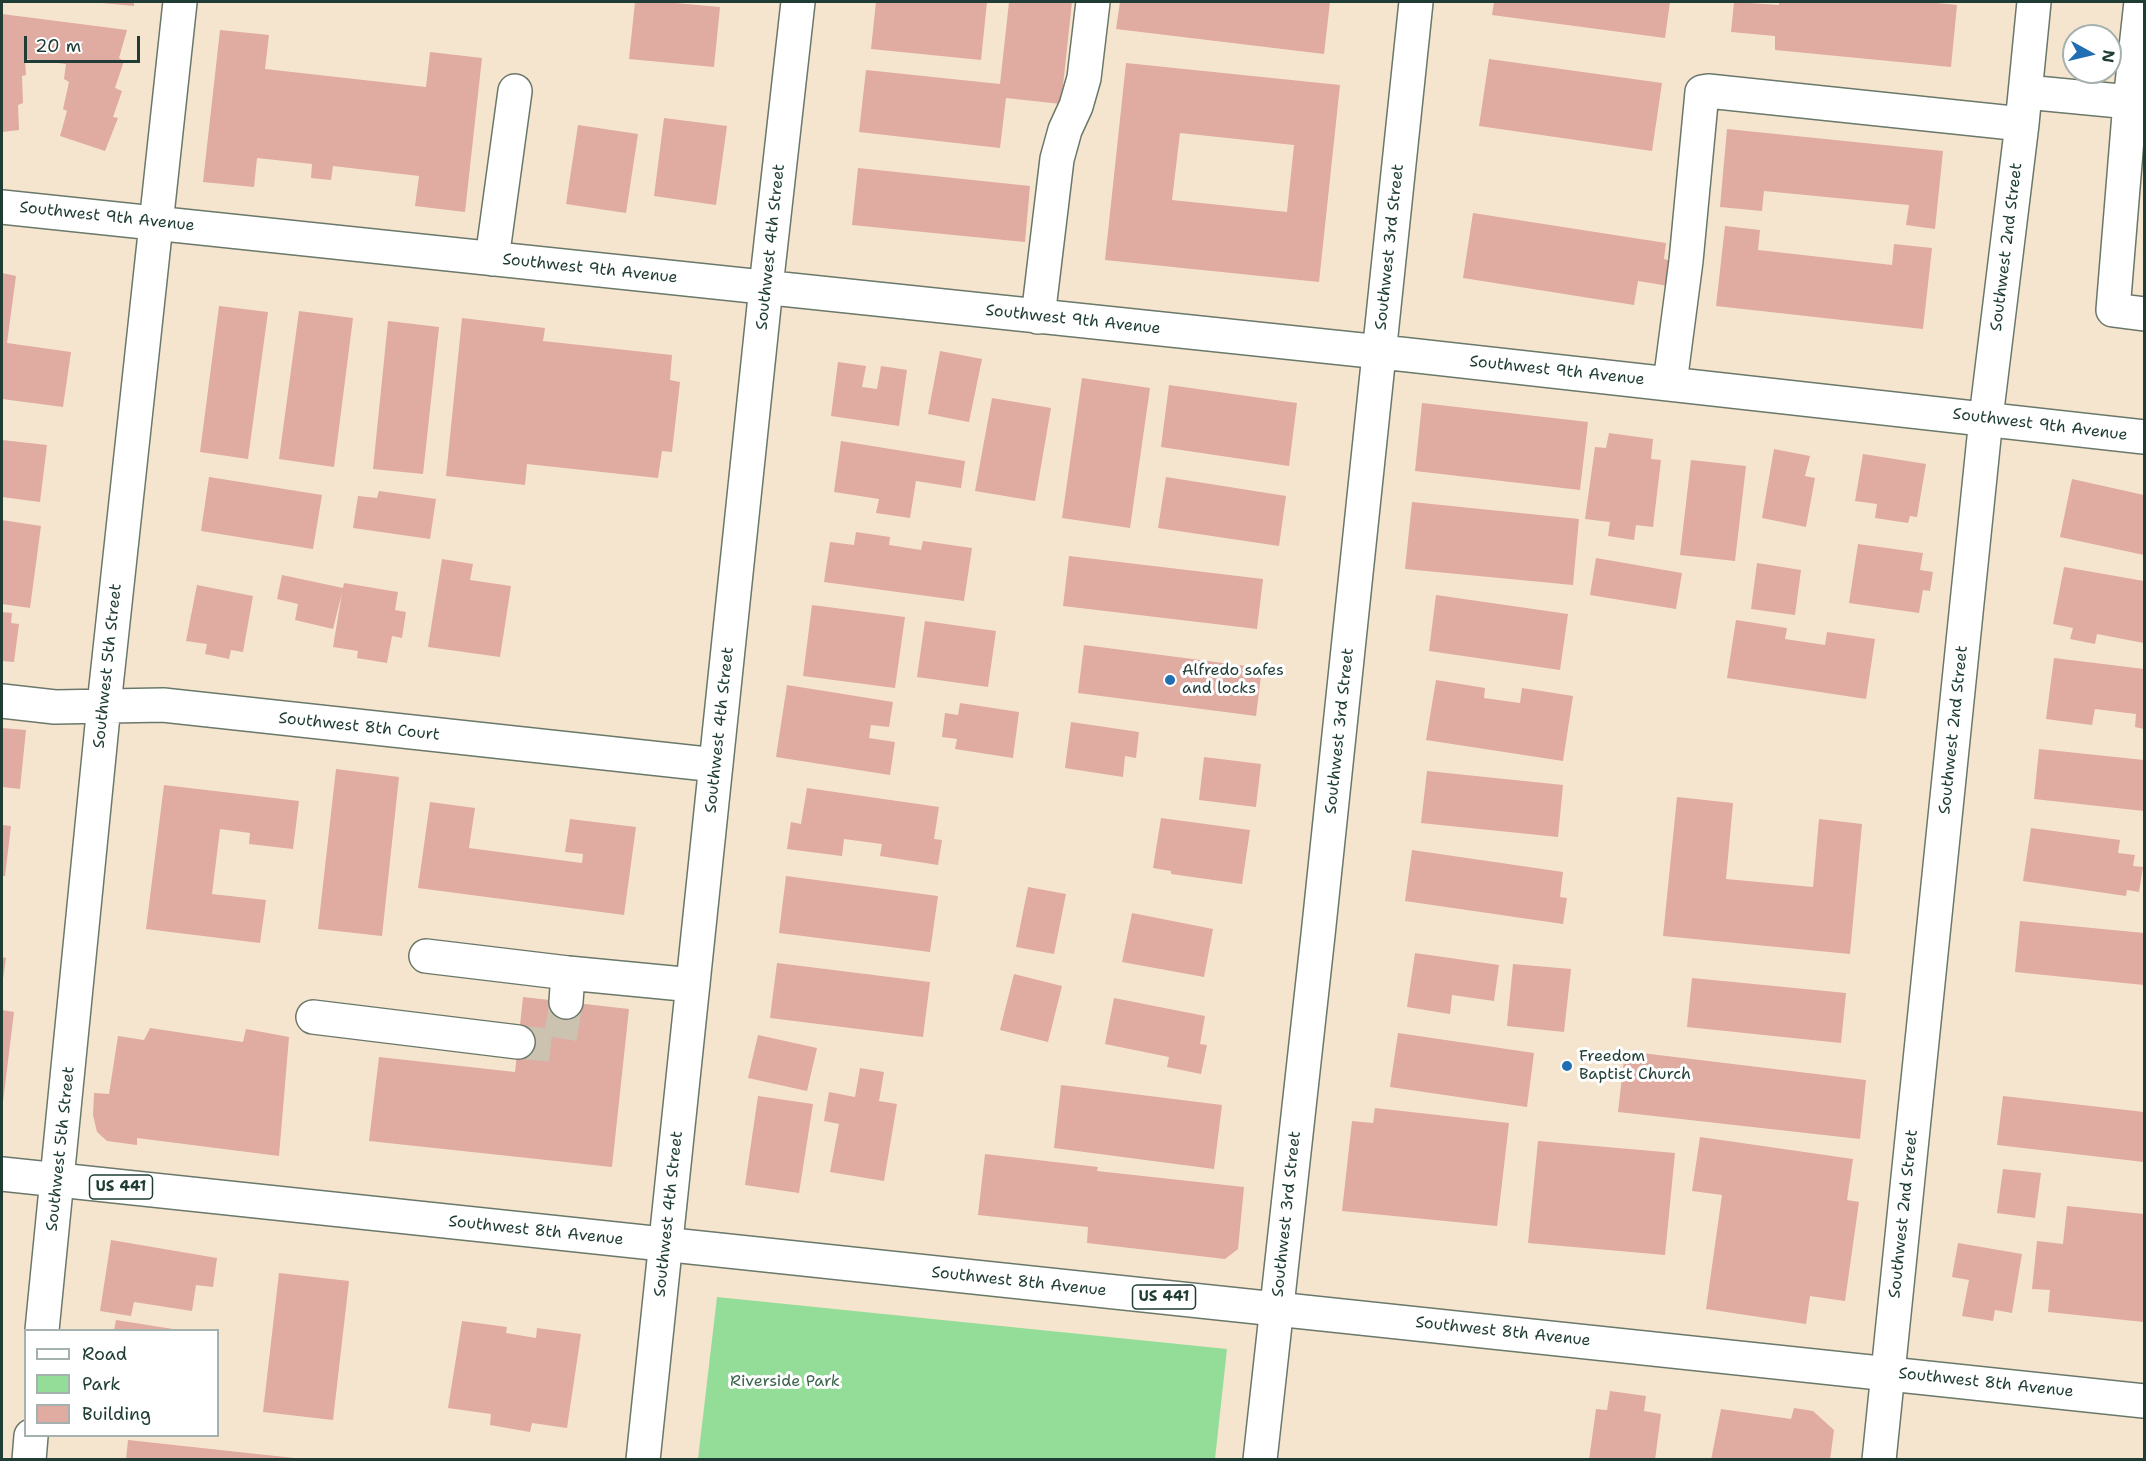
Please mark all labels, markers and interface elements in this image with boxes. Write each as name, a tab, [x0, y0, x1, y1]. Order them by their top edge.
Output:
scale bar	[27, 24, 142, 62]
north arrow	[2062, 24, 2122, 84]
text: 20 m	[35, 34, 81, 58]
text: N	[2097, 49, 2120, 64]
street label: Southwest 2nd Street	[1987, 162, 2027, 332]
street label: Southwest 4th Street	[753, 163, 789, 331]
street label: Southwest 3rd Street	[1372, 163, 1408, 331]
street label: Southwest 9th Avenue	[18, 198, 196, 236]
street label: Southwest 9th Avenue	[501, 250, 679, 288]
street label: Southwest 9th Avenue	[984, 301, 1162, 339]
street label: Southwest 9th Avenue	[1468, 352, 1646, 390]
street label: Southwest 9th Avenue	[1951, 405, 2129, 445]
street label: Southwest 5th Street	[90, 583, 126, 749]
street label: Southwest 2nd Street	[1936, 645, 1972, 815]
street label: Southwest 4th Street	[702, 646, 738, 814]
street label: Southwest 3rd Street	[1322, 647, 1358, 815]
place label: Alfredo safes and locks	[1182, 661, 1284, 699]
marker: Alfredo safes and locks	[1163, 673, 1177, 687]
street label: Southwest 8th Court	[277, 709, 441, 745]
place label: Freedom Baptist Church	[1579, 1047, 1691, 1085]
marker: Freedom Baptist Church	[1560, 1059, 1574, 1073]
street label: Southwest 5th Street	[43, 1066, 79, 1232]
street label: Southwest 2nd Street	[1886, 1129, 1922, 1299]
street label: Southwest 4th Street	[651, 1130, 687, 1298]
street label: Southwest 3rd Street	[1269, 1130, 1305, 1298]
road number: US 441	[90, 1175, 152, 1199]
street label: Southwest 8th Avenue	[447, 1212, 625, 1250]
street label: Southwest 8th Avenue	[930, 1263, 1108, 1301]
road number: US 441	[1132, 1285, 1196, 1309]
street label: Southwest 8th Avenue	[1414, 1313, 1592, 1351]
legend	[24, 1329, 219, 1437]
text: Road	[82, 1342, 127, 1366]
street label: Southwest 8th Avenue	[1897, 1364, 2075, 1402]
text: Park	[82, 1372, 121, 1396]
park label: Riverside Park	[730, 1372, 840, 1392]
text: Building	[82, 1402, 151, 1426]

